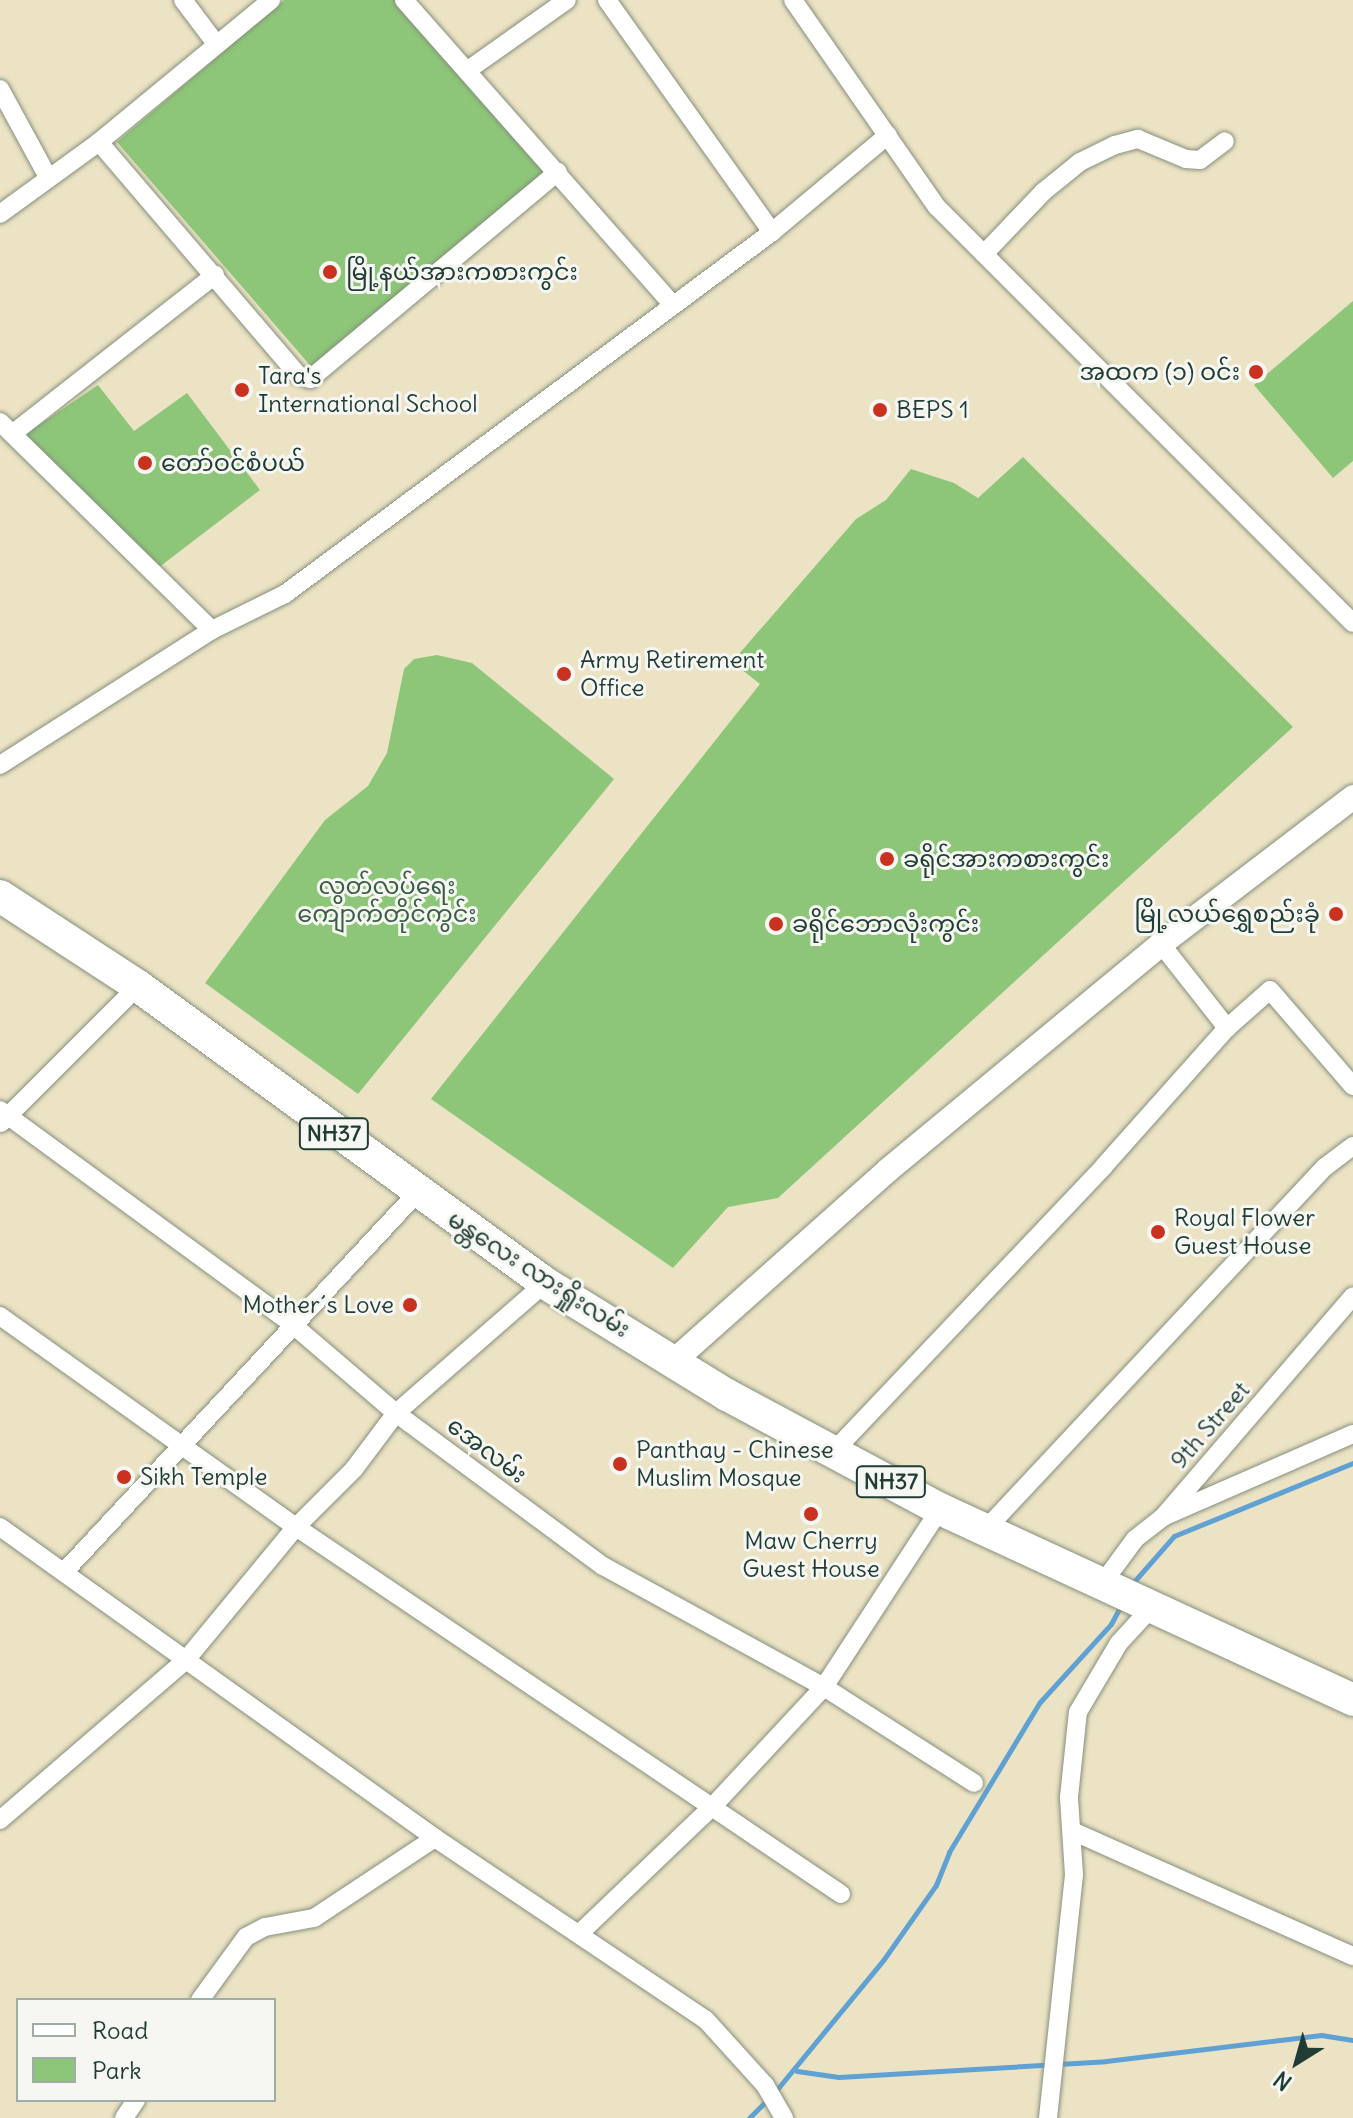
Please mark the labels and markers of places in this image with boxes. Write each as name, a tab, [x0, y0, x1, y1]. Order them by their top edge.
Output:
place label: မြို့နယ်အားကစားကွင်း	[346, 258, 578, 286]
marker: မြို့နယ်အားကစားကွင်း	[321, 263, 339, 281]
place label: အထက (၁) ဝင်း	[1079, 358, 1240, 386]
place label: Tara's International School	[258, 362, 478, 418]
marker: အထက (၁) ဝင်း	[1247, 363, 1265, 381]
marker: Tara's International School	[233, 381, 251, 399]
place label: BEPS 1	[896, 396, 969, 424]
marker: BEPS 1	[871, 401, 889, 419]
place label: တော်ဝင်စံပယ်	[161, 449, 305, 477]
marker: တော်ဝင်စံပယ်	[136, 454, 154, 472]
place label: Army Retirement Office	[580, 646, 764, 702]
marker: Army Retirement Office	[555, 665, 573, 683]
place label: ခရိုင်အားကစားကွင်း	[903, 845, 1109, 873]
marker: ခရိုင်အားကစားကွင်း	[878, 850, 896, 868]
place label: မြို့လယ်ရွှေစည်းခုံ	[1134, 900, 1320, 928]
marker: မြို့လယ်ရွှေစည်းခုံ	[1327, 905, 1345, 923]
place label: ခရိုင်ဘောလုံးကွင်း	[792, 910, 979, 938]
marker: ခရိုင်ဘောလုံးကွင်း	[767, 915, 785, 933]
place label: Royal Flower Guest House	[1174, 1204, 1315, 1260]
marker: Royal Flower Guest House	[1149, 1223, 1167, 1241]
place label: Mother´s Love	[242, 1291, 394, 1319]
marker: Mother´s Love	[401, 1296, 419, 1314]
place label: Panthay - Chinese Muslim Mosque	[636, 1436, 834, 1492]
marker: Panthay - Chinese Muslim Mosque	[611, 1455, 629, 1473]
place label: Sikh Temple	[140, 1463, 267, 1491]
marker: Sikh Temple	[115, 1468, 133, 1486]
marker: Maw Cherry Guest House	[802, 1505, 820, 1523]
place label: Maw Cherry Guest House	[742, 1527, 880, 1583]

